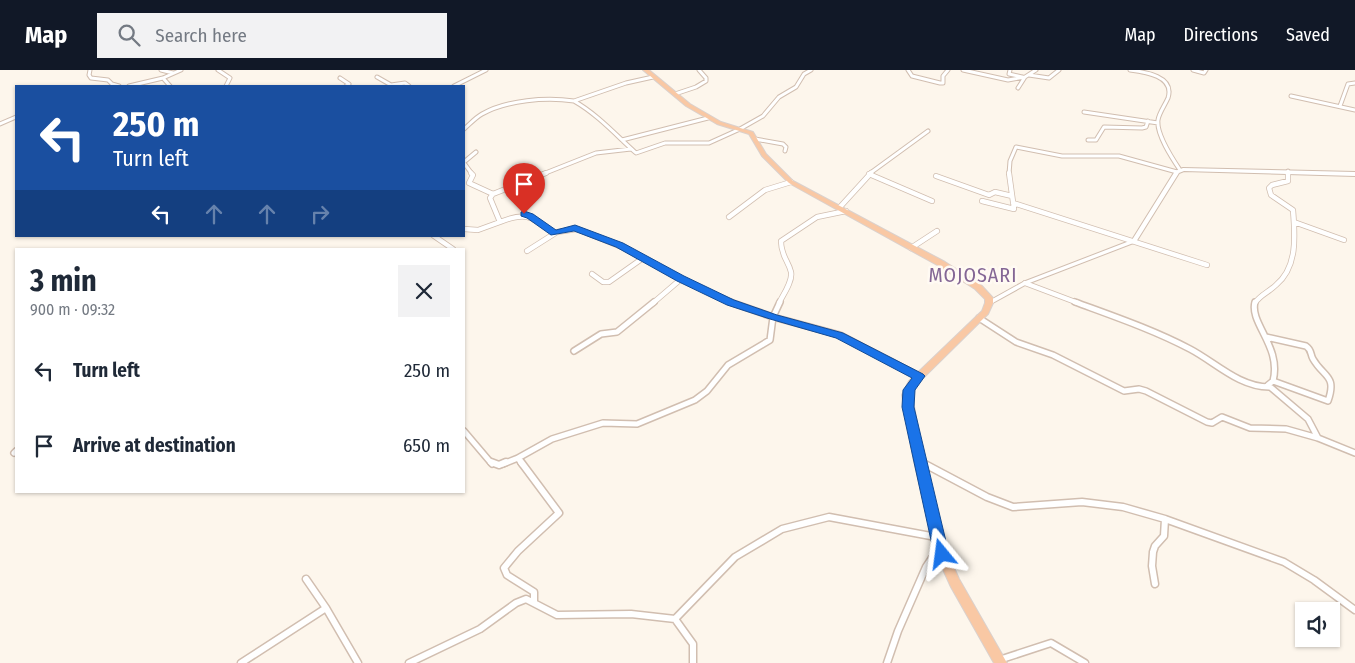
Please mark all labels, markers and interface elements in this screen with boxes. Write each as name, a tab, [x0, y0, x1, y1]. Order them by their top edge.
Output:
search box	[97, 13, 447, 58]
text: Map	[25, 21, 67, 49]
icon: search	[115, 21, 143, 49]
text: Search here	[155, 24, 247, 47]
text: Map	[1124, 24, 1156, 46]
text: Directions	[1184, 24, 1258, 46]
text: Saved	[1286, 24, 1330, 46]
text: 250 m	[113, 103, 200, 145]
icon: left	[30, 105, 95, 170]
text: Turn left	[113, 145, 189, 172]
pin	[503, 163, 545, 214]
icon: arrive	[510, 170, 538, 198]
icon: left	[147, 200, 175, 228]
icon: ahead	[200, 200, 228, 228]
icon: ahead	[253, 200, 281, 228]
icon: right	[306, 200, 334, 228]
text: 3 min	[30, 263, 97, 299]
district label: MOJOSARI	[929, 263, 1017, 287]
button: close	[398, 265, 450, 317]
text: 900 m · 09:32	[30, 300, 115, 319]
icon: left	[30, 357, 58, 385]
text: Turn left	[73, 359, 140, 382]
text: 250 m	[404, 359, 450, 382]
icon: arrive	[30, 432, 58, 460]
text: Arrive at destination	[73, 434, 236, 457]
text: 650 m	[403, 434, 450, 457]
position arrow	[915, 527, 967, 579]
map controls	[1295, 602, 1340, 647]
button: sound	[1295, 602, 1340, 647]

